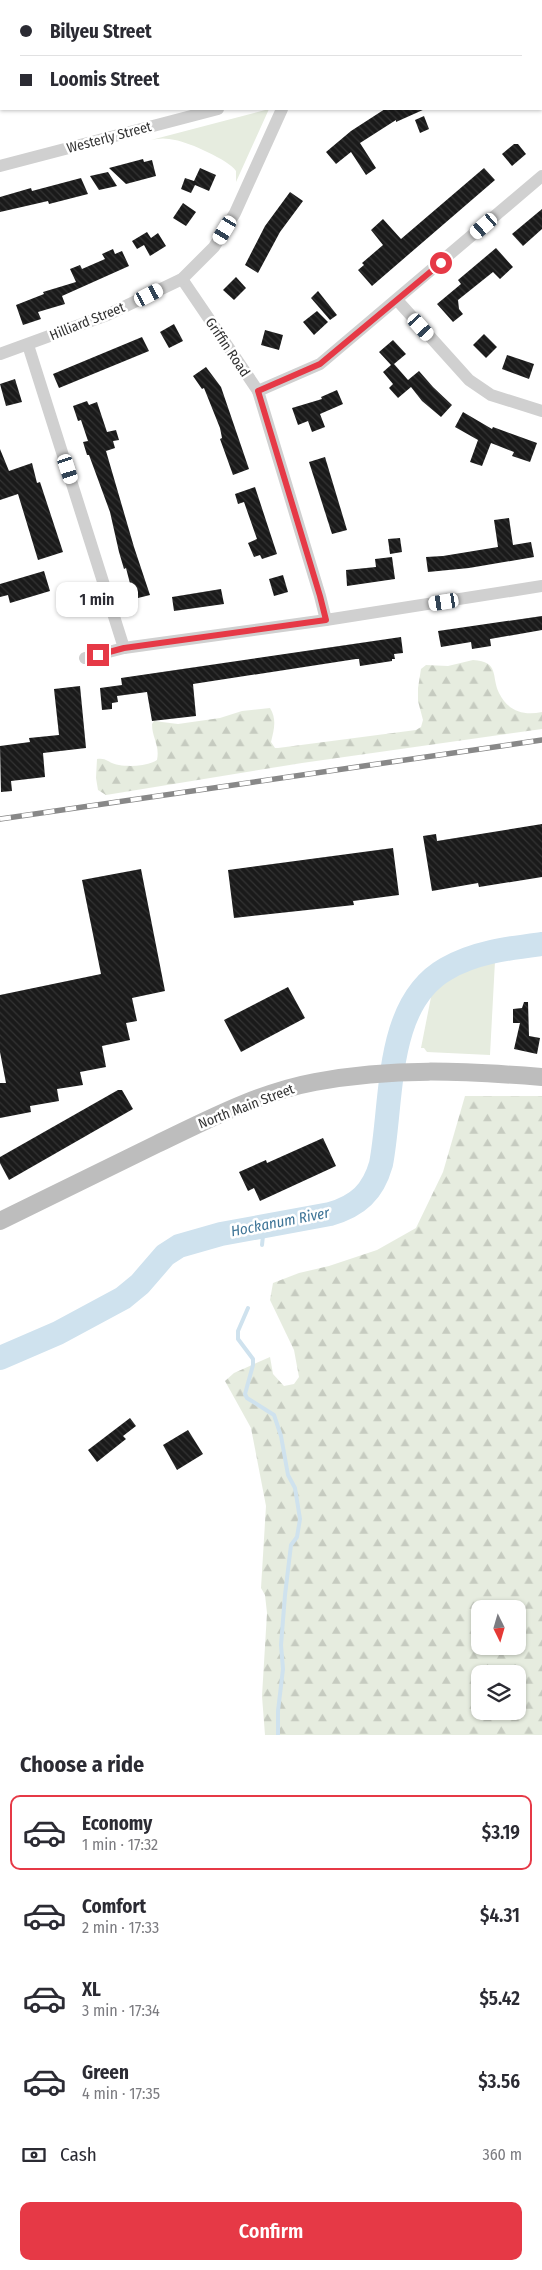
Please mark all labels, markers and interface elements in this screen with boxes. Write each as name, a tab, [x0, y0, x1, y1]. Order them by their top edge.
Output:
text: Bilyeu Street	[50, 20, 152, 43]
text: Loomis Street	[50, 68, 159, 91]
street label: Westerly Street	[65, 118, 154, 157]
car	[467, 210, 500, 242]
car	[210, 213, 239, 247]
route start	[430, 252, 452, 274]
car	[132, 282, 165, 308]
street label: Hilliard Street	[47, 299, 128, 344]
car	[405, 311, 436, 343]
street label: Griffin Road	[202, 314, 254, 380]
car	[56, 452, 79, 486]
callout: 1 min	[57, 582, 139, 618]
text: 1 min	[80, 590, 114, 609]
car	[428, 592, 459, 612]
route end	[87, 644, 109, 666]
street label: North Main Street	[196, 1080, 297, 1133]
water label: Hockanum River	[229, 1203, 332, 1240]
north arrow	[471, 1600, 526, 1655]
map controls	[471, 1600, 526, 1720]
button: layers	[471, 1665, 526, 1720]
text: Choose a ride	[20, 1751, 144, 1778]
icon: car	[22, 1810, 67, 1855]
text: Economy	[82, 1812, 152, 1835]
text: $3.19	[482, 1821, 520, 1844]
text: 1 min · 17:32	[82, 1835, 158, 1854]
icon: car	[22, 1893, 67, 1938]
text: Comfort	[82, 1895, 146, 1918]
text: $4.31	[480, 1904, 520, 1927]
text: 2 min · 17:33	[82, 1918, 159, 1937]
icon: car	[22, 1976, 67, 2021]
text: XL	[82, 1978, 101, 2001]
text: $5.42	[479, 1987, 520, 2010]
text: 3 min · 17:34	[82, 2001, 160, 2020]
icon: car	[22, 2059, 67, 2104]
text: Green	[82, 2061, 129, 2084]
text: $3.56	[478, 2070, 520, 2093]
text: 4 min · 17:35	[82, 2084, 160, 2103]
icon: cash	[20, 2141, 48, 2169]
text: Cash	[60, 2143, 97, 2166]
text: 360 m	[482, 2145, 522, 2164]
button: Confirm	[20, 2202, 522, 2260]

